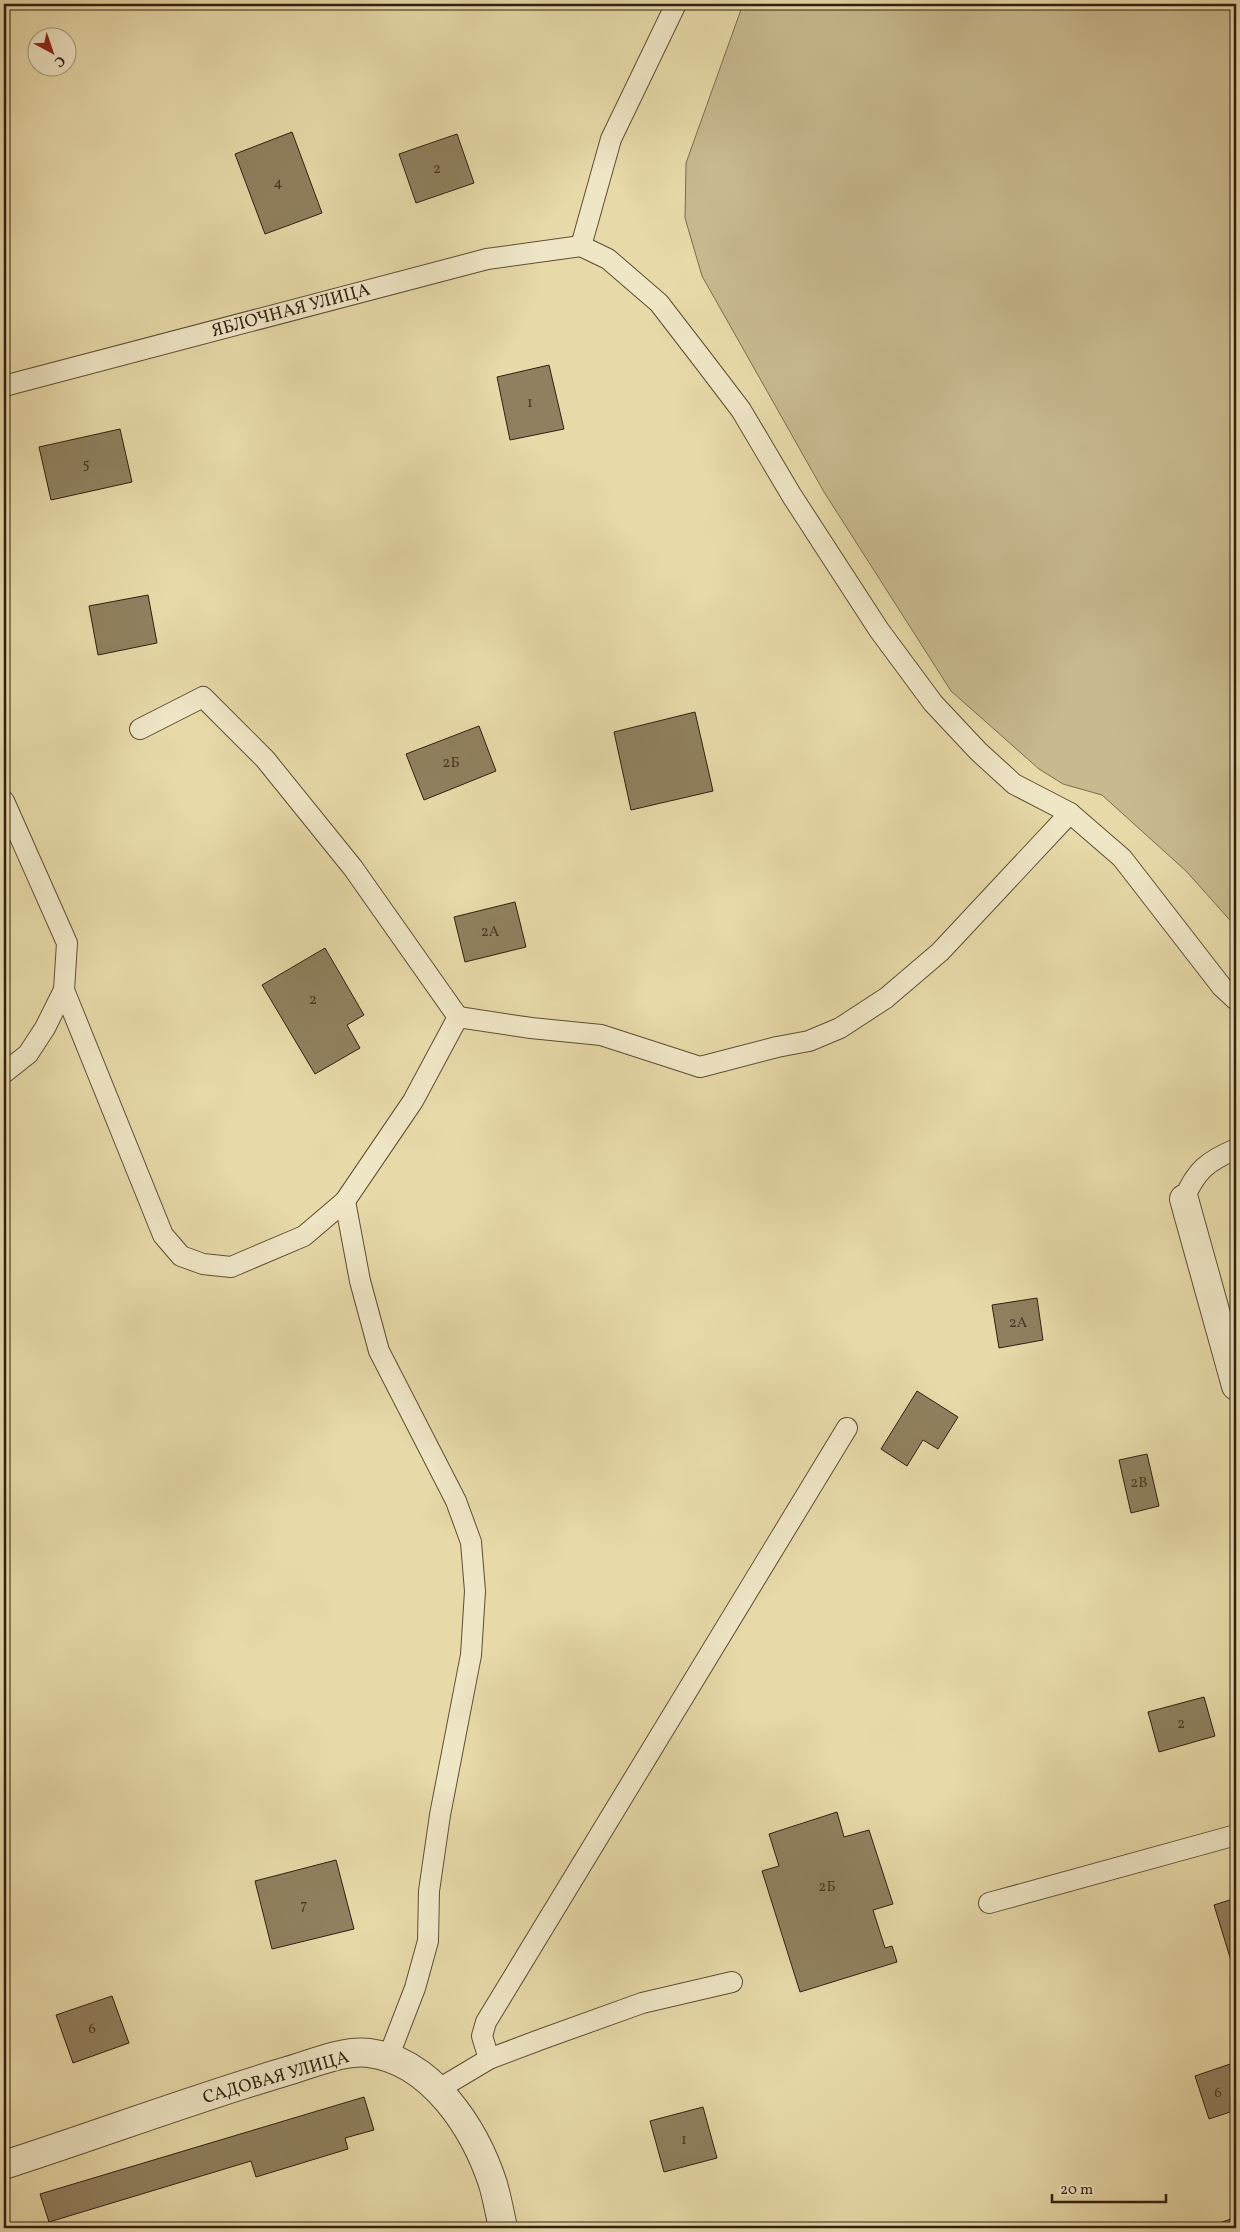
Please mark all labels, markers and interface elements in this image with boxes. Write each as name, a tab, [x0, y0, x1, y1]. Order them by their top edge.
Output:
north arrow	[28, 28, 78, 78]
text: С	[50, 51, 69, 71]
house number: 2	[433, 159, 441, 180]
house number: 4	[274, 173, 283, 194]
street label: ЯБЛОЧНАЯ УЛИЦА	[209, 278, 373, 344]
house number: 1	[527, 393, 533, 414]
house number: 5	[82, 454, 90, 475]
house number: 2Б	[442, 753, 460, 774]
house number: 2А	[481, 922, 500, 943]
house number: 2	[309, 990, 317, 1011]
house number: 2А	[1009, 1313, 1028, 1334]
house number: 2В	[1130, 1473, 1148, 1494]
house number: 2	[1177, 1714, 1185, 1735]
house number: 2Б	[818, 1877, 836, 1898]
house number: 7	[300, 1895, 308, 1916]
house number: 6	[88, 2019, 96, 2040]
street label: САДОВАЯ УЛИЦА	[200, 2045, 352, 2111]
house number: 6	[1214, 2083, 1222, 2104]
house number: 1	[681, 2130, 687, 2151]
scale bar	[1052, 2172, 1166, 2204]
text: 20 m	[1060, 2180, 1093, 2201]

